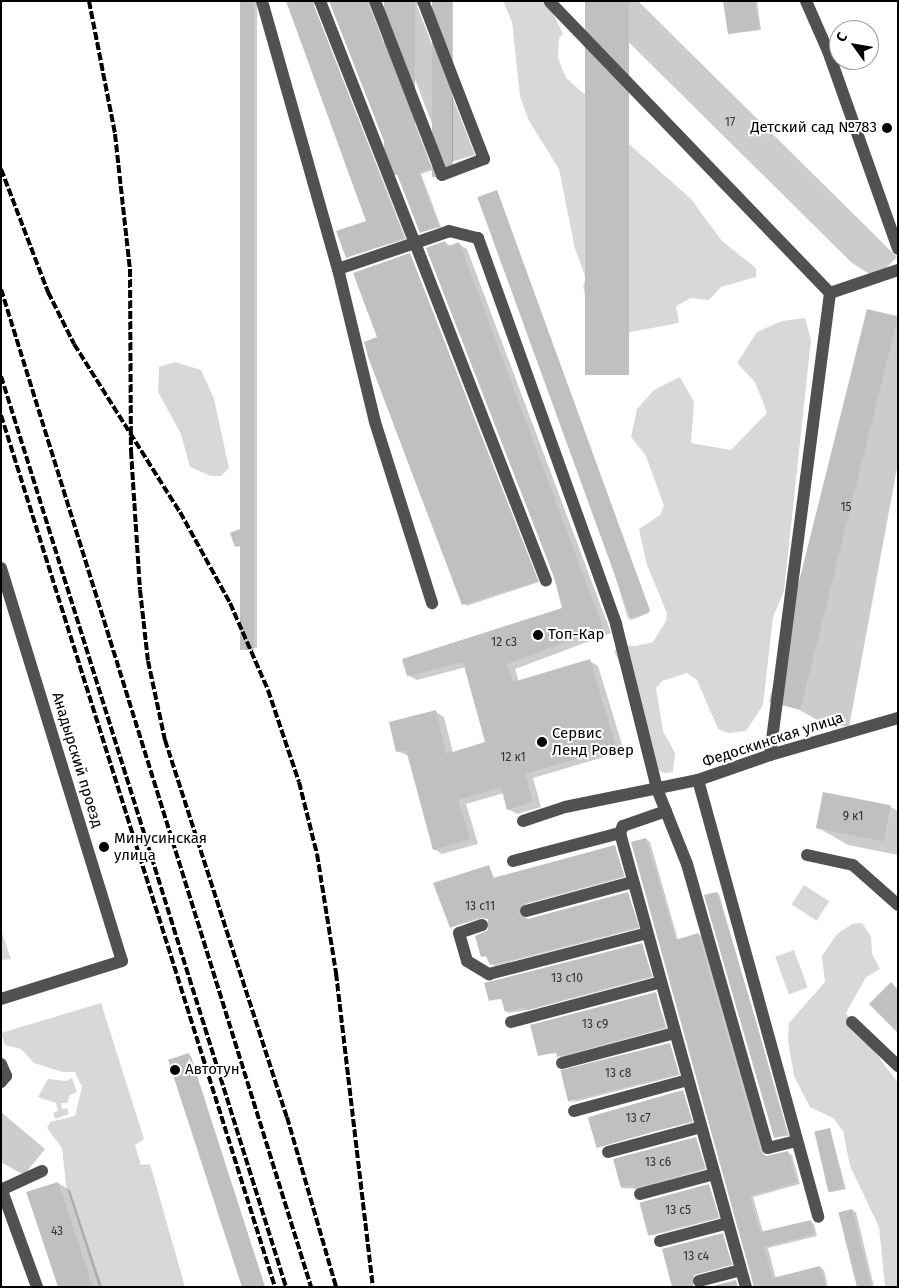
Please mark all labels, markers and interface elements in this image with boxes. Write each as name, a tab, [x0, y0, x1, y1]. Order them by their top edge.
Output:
north arrow	[829, 20, 879, 70]
text: С	[832, 29, 851, 45]
house number: 17	[725, 116, 735, 130]
place label: Детский сад №783	[750, 119, 877, 137]
marker: Детский сад №783	[881, 122, 893, 134]
house number: 15	[840, 501, 852, 515]
place label: Топ-Кар	[548, 626, 604, 644]
marker: Топ-Кар	[532, 629, 544, 641]
house number: 12 с3	[491, 636, 517, 650]
street label: Анадырский проезд	[48, 690, 106, 830]
street label: Федоскинская улица	[700, 709, 846, 771]
place label: Сервис Ленд Ровер	[552, 724, 634, 759]
marker: Сервис Ленд Ровер	[536, 736, 548, 748]
house number: 12 к1	[500, 751, 526, 765]
house number: 9 к1	[843, 810, 863, 824]
place label: Минусинская улица	[114, 829, 207, 864]
marker: Минусинская улица	[98, 841, 110, 853]
house number: 13 с11	[465, 900, 495, 914]
house number: 13 с10	[551, 972, 583, 986]
house number: 13 с9	[582, 1018, 608, 1032]
place label: Автотун	[185, 1061, 240, 1079]
marker: Автотун	[169, 1064, 181, 1076]
house number: 13 с8	[605, 1067, 631, 1081]
house number: 13 с7	[625, 1112, 651, 1126]
house number: 13 с6	[645, 1156, 671, 1170]
house number: 13 с5	[665, 1204, 691, 1218]
house number: 43	[51, 1225, 63, 1239]
house number: 13 с4	[683, 1250, 709, 1264]

